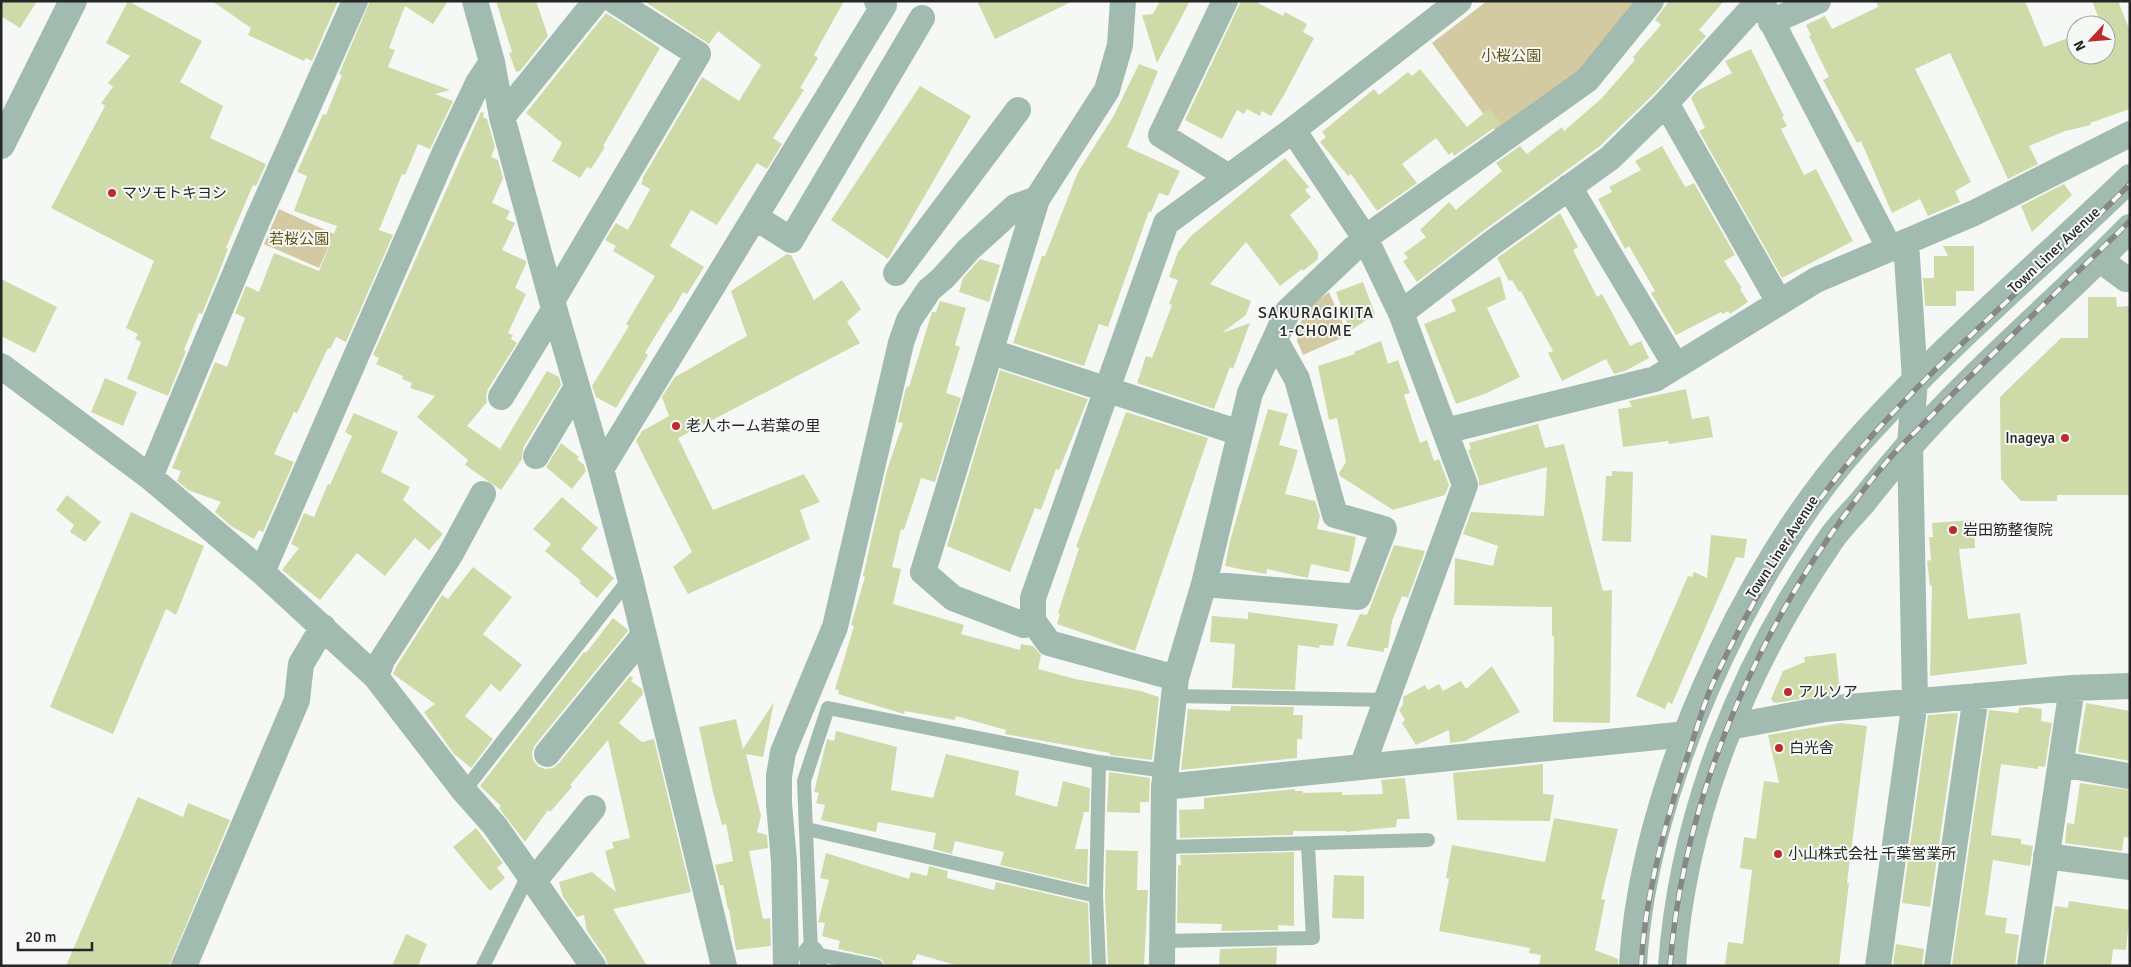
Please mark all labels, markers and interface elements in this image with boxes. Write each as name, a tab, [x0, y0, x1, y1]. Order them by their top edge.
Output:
north arrow	[2066, 15, 2116, 65]
text: N	[2070, 37, 2090, 54]
park label: 小桜公園	[1481, 47, 1541, 65]
place label: マツモトキヨシ	[122, 184, 227, 202]
marker: マツモトキヨシ	[106, 187, 118, 199]
street label: Town Liner Avenue	[2004, 203, 2104, 297]
park label: 若桜公園	[269, 230, 329, 248]
district label: SAKURAGIKITA 1-CHOME	[1258, 303, 1374, 341]
place label: 老人ホーム若葉の里	[686, 417, 821, 435]
marker: 老人ホーム若葉の里	[670, 420, 682, 432]
place label: Inageya	[2005, 429, 2055, 447]
marker: Inageya	[2059, 432, 2071, 444]
street label: Town Liner Avenue	[1742, 492, 1822, 602]
place label: 岩田筋整復院	[1963, 521, 2053, 539]
marker: 岩田筋整復院	[1947, 524, 1959, 536]
place label: アルソア	[1798, 683, 1858, 701]
marker: アルソア	[1782, 686, 1794, 698]
place label: 白光舎	[1789, 739, 1834, 757]
marker: 白光舎	[1773, 742, 1785, 754]
place label: 小山株式会社 千葉営業所	[1788, 845, 1956, 863]
marker: 小山株式会社 千葉営業所	[1772, 848, 1784, 860]
scale bar	[18, 920, 91, 952]
text: 20 m	[25, 928, 56, 946]

